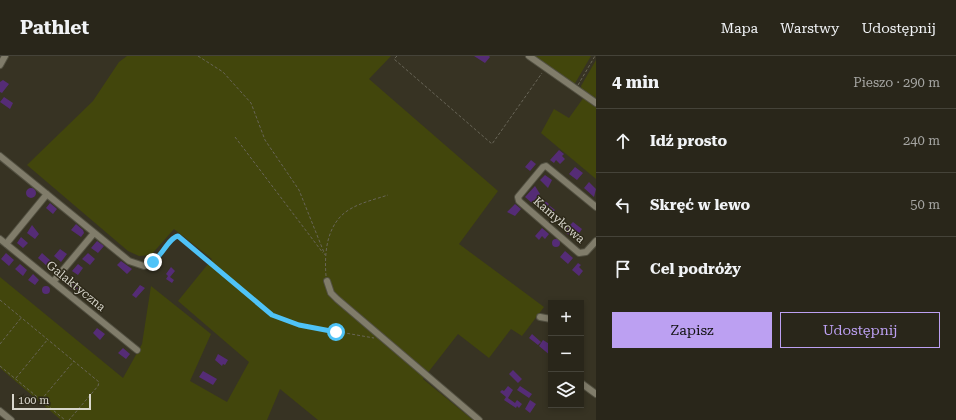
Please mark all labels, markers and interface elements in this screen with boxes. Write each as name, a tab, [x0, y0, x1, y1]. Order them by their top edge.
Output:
text: Pathlet	[20, 16, 89, 39]
text: Mapa	[721, 20, 758, 36]
text: Warstwy	[780, 20, 839, 36]
text: Udostępnij	[861, 20, 936, 36]
text: 4 min	[612, 72, 659, 92]
text: Pieszo · 290 m	[853, 75, 940, 90]
icon: ahead	[612, 130, 634, 152]
text: Idź prosto	[650, 132, 727, 150]
text: 240 m	[903, 133, 940, 148]
street label: Kamykowa	[530, 194, 588, 246]
icon: left	[612, 194, 634, 216]
text: Skręć w lewo	[650, 196, 750, 214]
text: 50 m	[910, 197, 940, 212]
route end	[144, 253, 162, 271]
street label: Galaktyczna	[44, 258, 109, 314]
icon: arrive	[612, 258, 634, 280]
text: Cel podróży	[650, 260, 741, 278]
map controls	[548, 300, 584, 408]
button: +	[548, 300, 584, 336]
button: Zapisz	[612, 312, 772, 348]
button: Udostępnij	[780, 312, 940, 348]
route start	[327, 323, 345, 341]
button: −	[548, 336, 584, 372]
button: layers	[548, 372, 584, 408]
scale bar	[12, 392, 91, 411]
text: 100 m	[18, 394, 49, 407]

